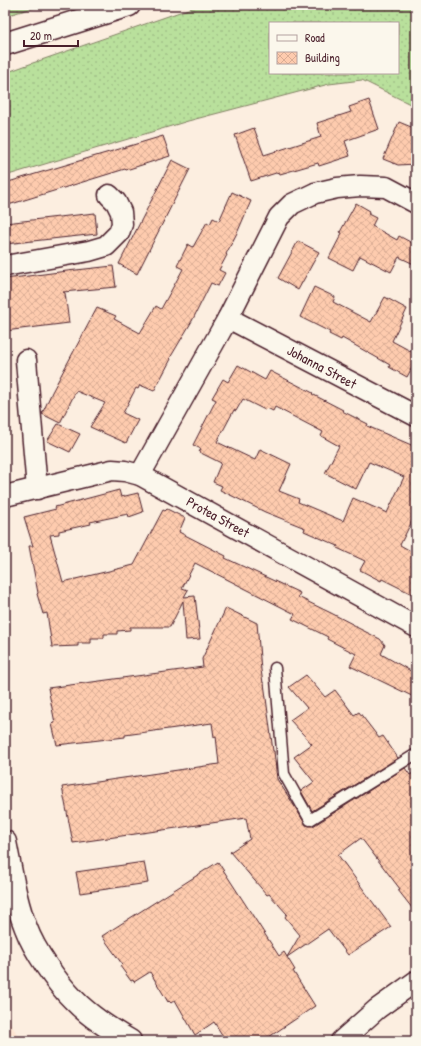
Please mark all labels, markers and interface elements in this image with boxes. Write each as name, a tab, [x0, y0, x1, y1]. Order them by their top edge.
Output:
scale bar	[24, 22, 78, 48]
legend	[269, 22, 399, 74]
text: 20 m	[30, 27, 52, 44]
text: Road	[305, 29, 325, 46]
text: Building	[305, 49, 340, 66]
street label: Johanna Street	[284, 340, 360, 393]
street label: Protea Street	[183, 491, 253, 542]

